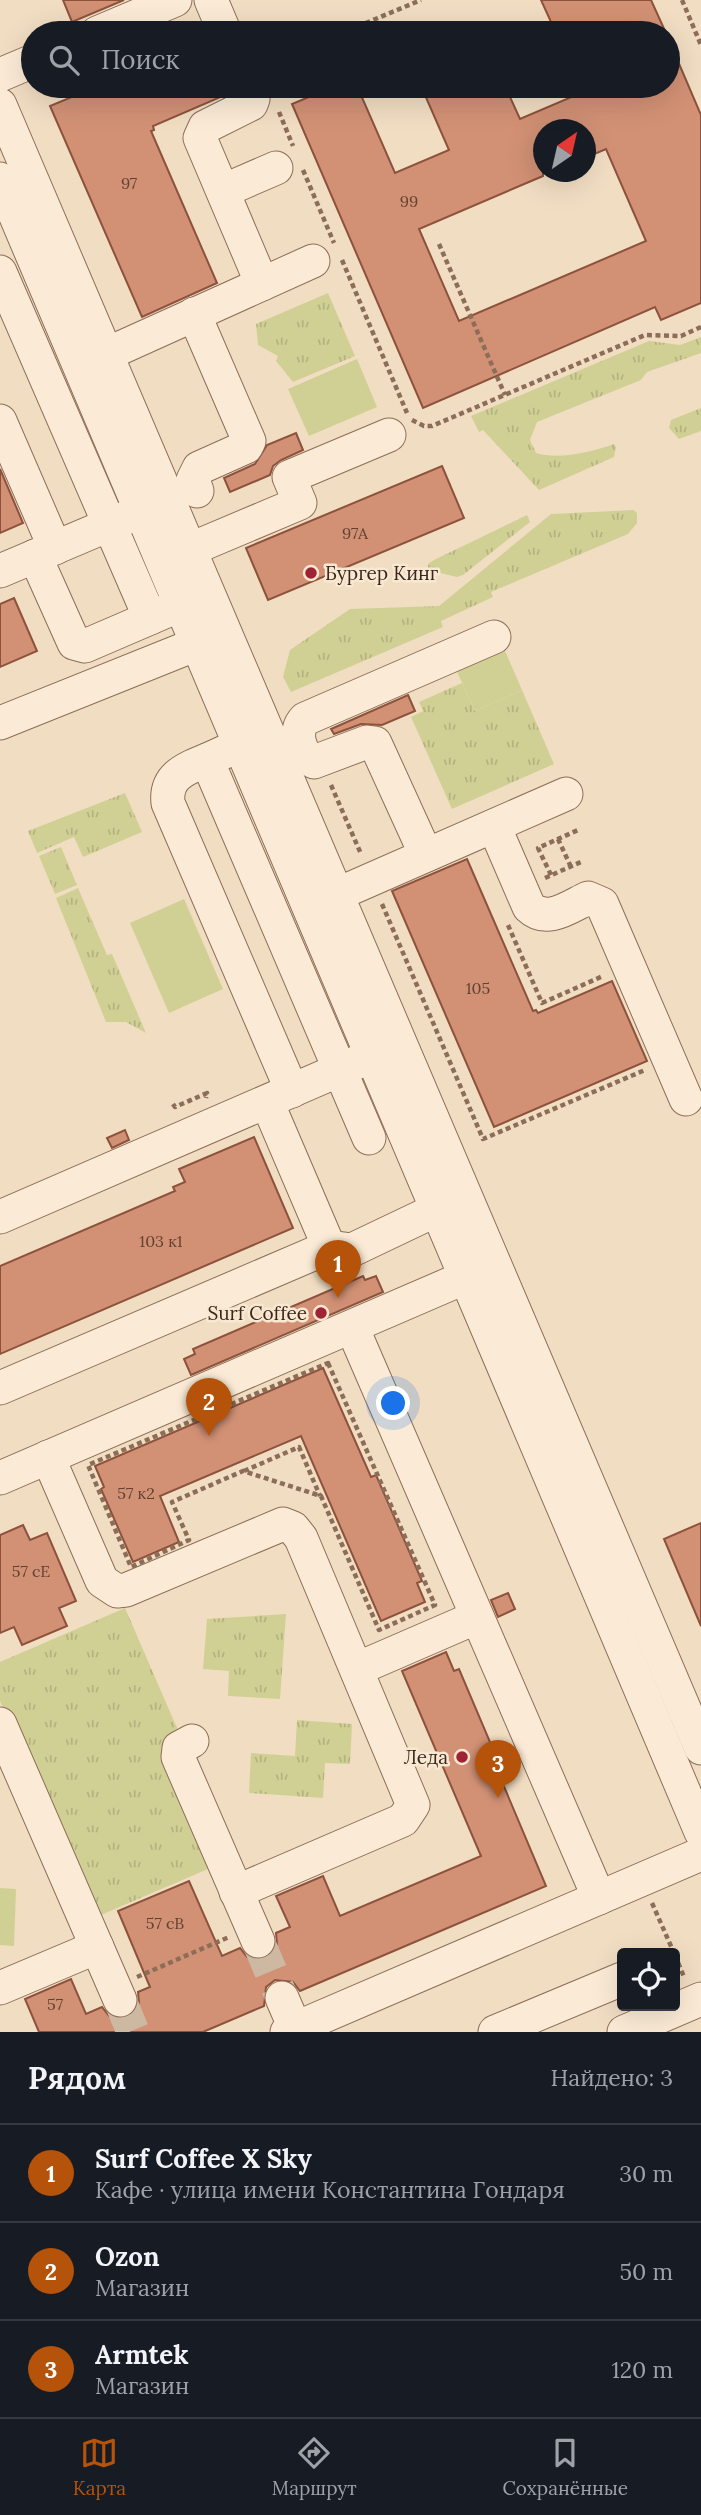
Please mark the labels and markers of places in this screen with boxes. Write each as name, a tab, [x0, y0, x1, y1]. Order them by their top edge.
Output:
place label: Бургер Кинг	[325, 561, 439, 585]
marker: Бургер Кинг	[303, 565, 319, 581]
pin: 1	[315, 1240, 361, 1298]
place label: Surf Coffee	[208, 1301, 307, 1325]
marker: Surf Coffee	[313, 1305, 329, 1321]
pin: 2	[186, 1378, 232, 1436]
pin: 3	[475, 1740, 521, 1798]
place label: Леда	[404, 1745, 448, 1769]
marker: Леда	[454, 1749, 470, 1765]

